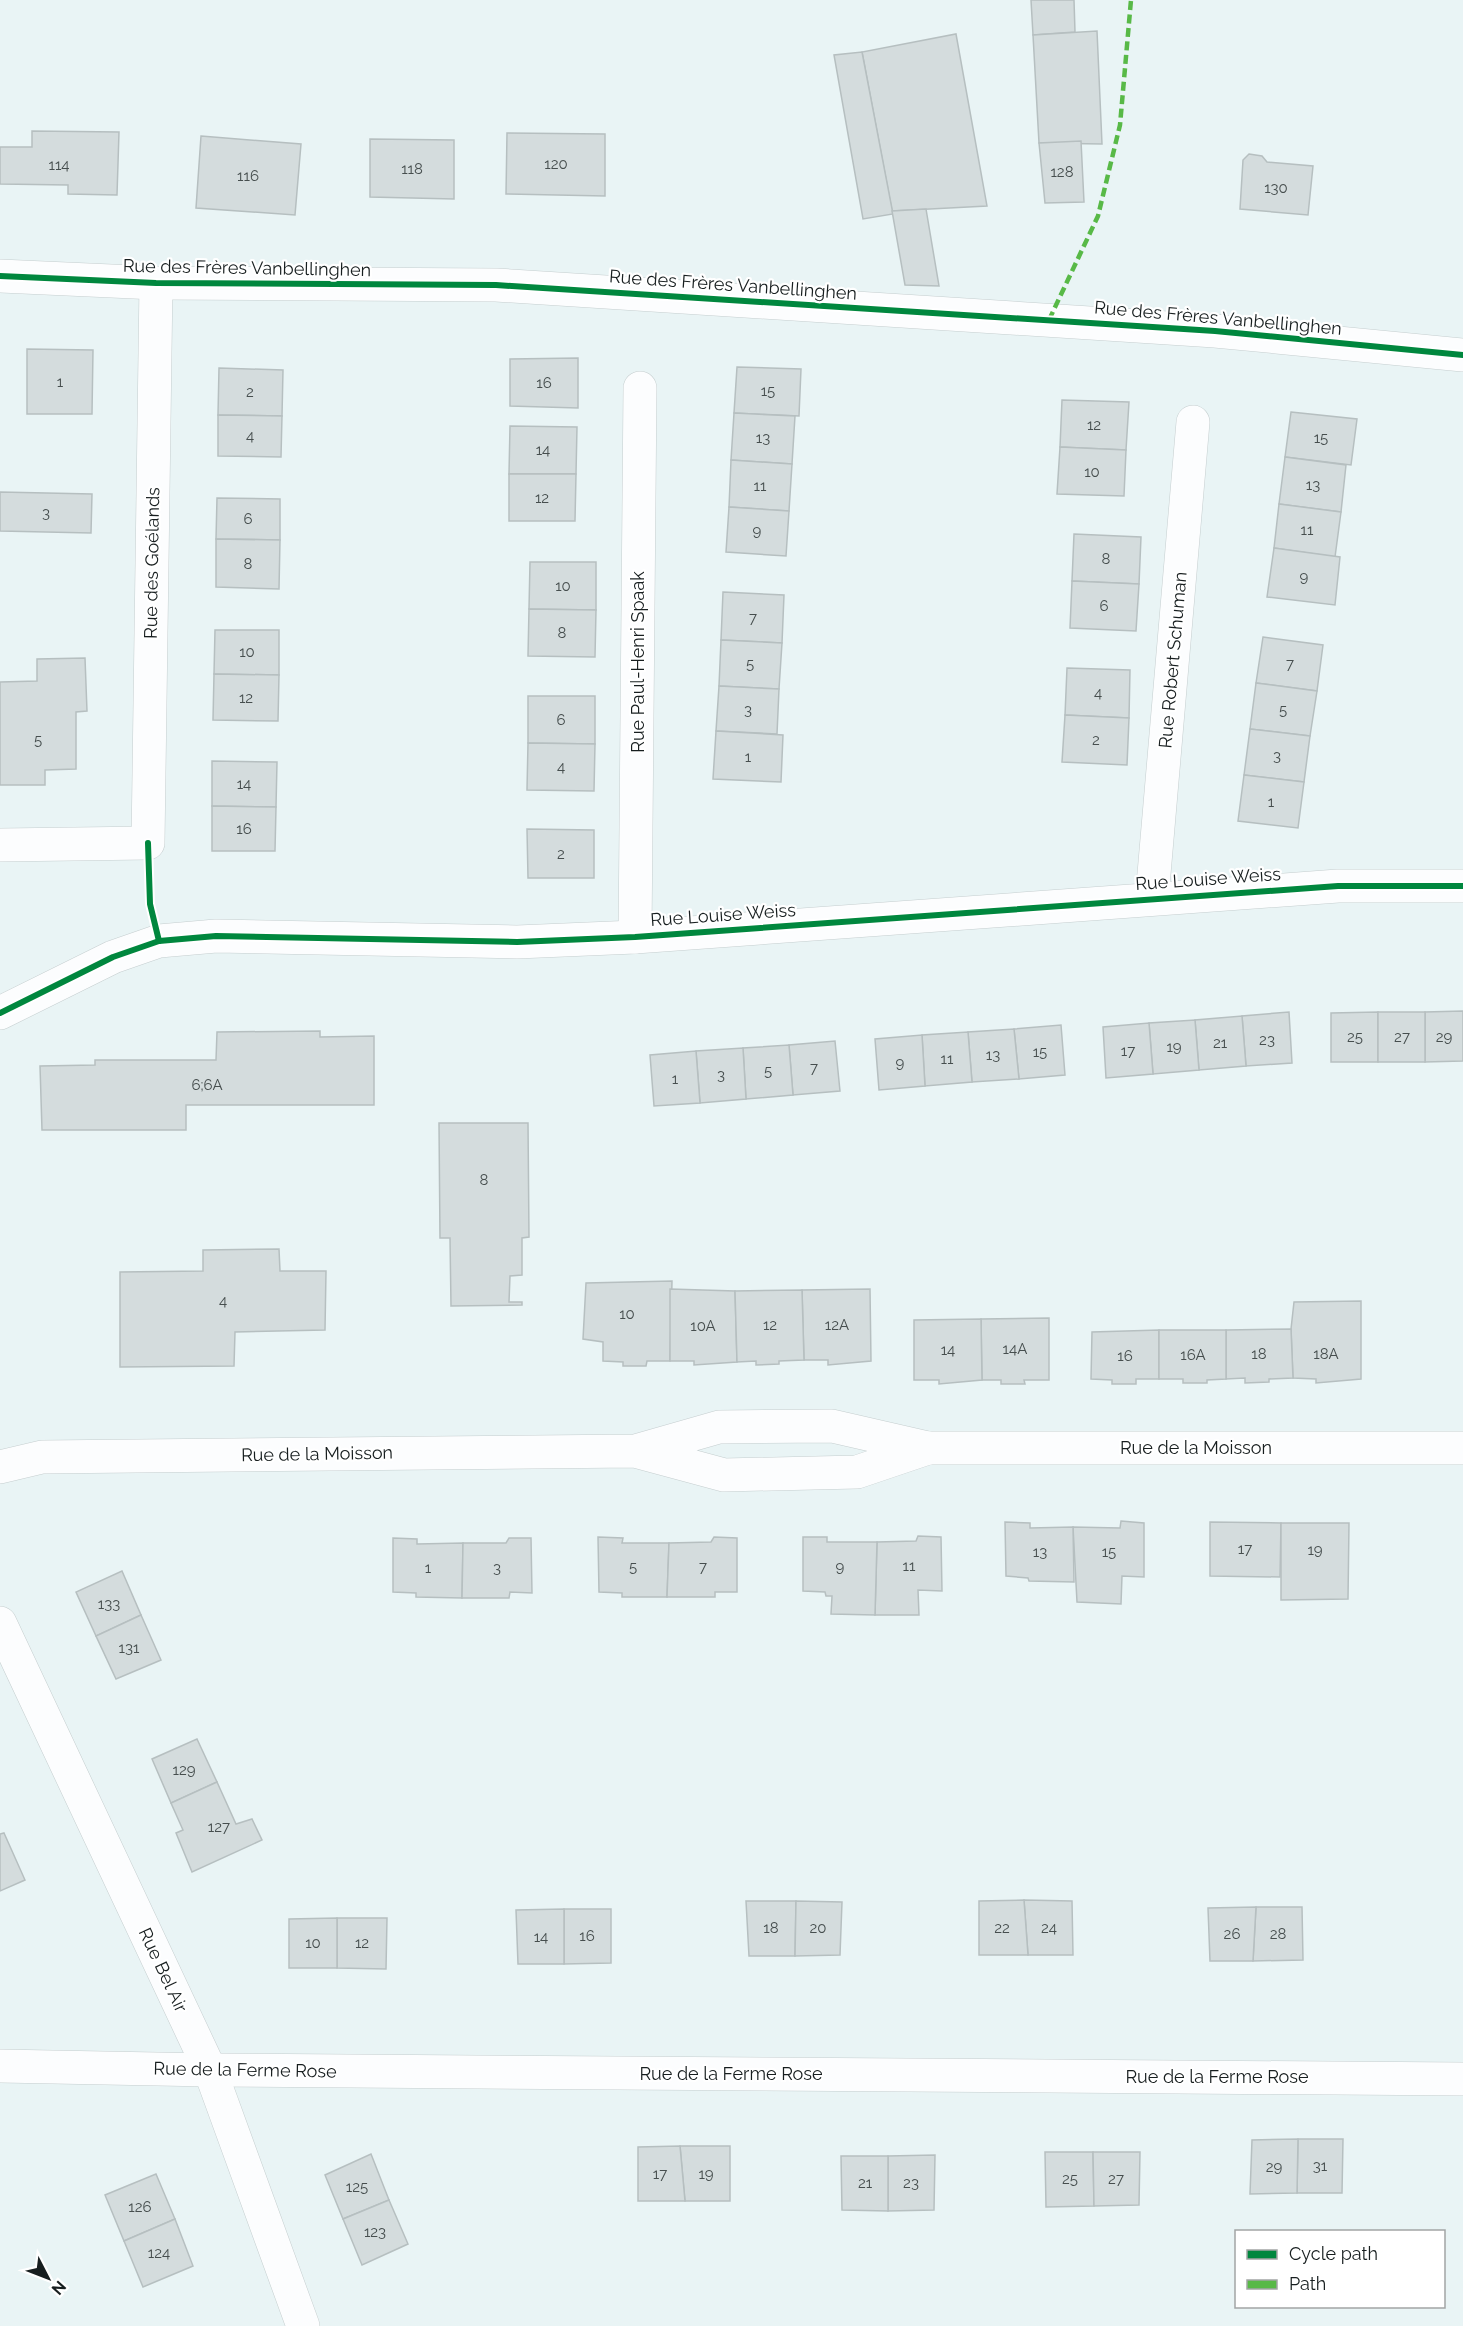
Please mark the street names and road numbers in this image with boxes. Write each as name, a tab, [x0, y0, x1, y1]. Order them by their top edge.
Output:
street label: Rue des Frères Vanbellinghen	[123, 255, 371, 280]
street label: Rue des Frères Vanbellinghen	[608, 265, 858, 304]
street label: Rue des Frères Vanbellinghen	[1093, 296, 1343, 339]
street label: Rue des Goélands	[140, 487, 163, 639]
street label: Rue Paul-Henri Spaak	[627, 571, 648, 753]
street label: Rue Robert Schuman	[1154, 571, 1191, 749]
street label: Rue Louise Weiss	[1135, 863, 1282, 894]
street label: Rue Louise Weiss	[650, 899, 797, 930]
street label: Rue de la Moisson	[1120, 1437, 1272, 1458]
street label: Rue de la Moisson	[241, 1442, 393, 1465]
street label: Rue Bel Air	[135, 1924, 192, 2016]
street label: Rue de la Ferme Rose	[153, 2057, 337, 2082]
street label: Rue de la Ferme Rose	[639, 2063, 823, 2084]
street label: Rue de la Ferme Rose	[1125, 2066, 1309, 2087]

